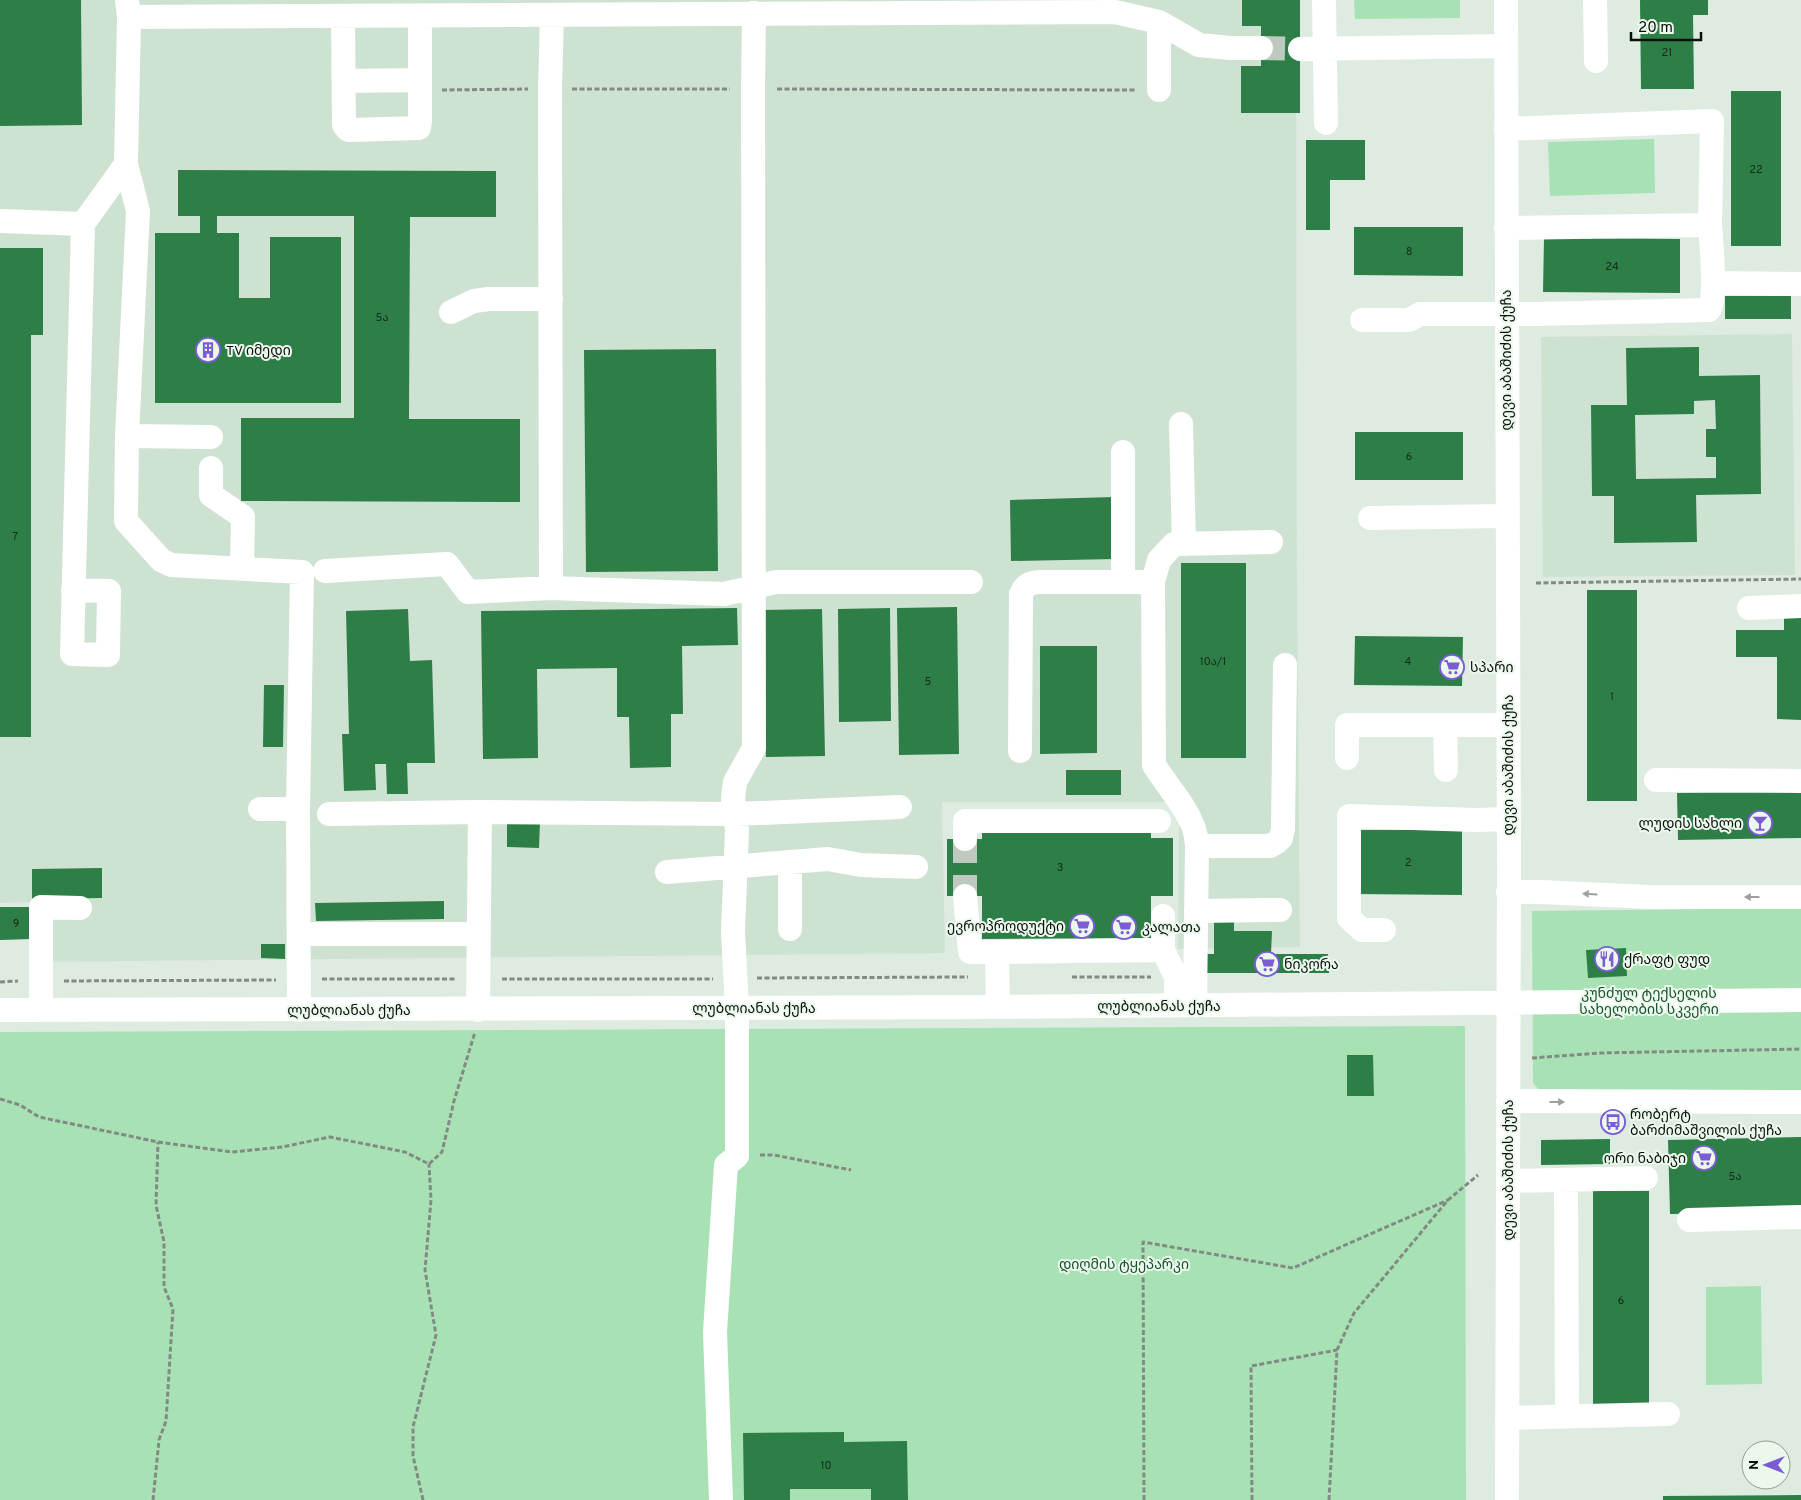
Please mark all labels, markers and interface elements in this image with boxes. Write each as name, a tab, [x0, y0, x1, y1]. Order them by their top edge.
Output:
scale bar	[1631, 10, 1701, 42]
text: 20 m	[1638, 19, 1673, 38]
house number: 21	[1662, 46, 1672, 60]
house number: 22	[1749, 163, 1763, 177]
house number: 8	[1406, 245, 1412, 259]
house number: 24	[1605, 260, 1619, 274]
street label: დევი აბაშიძის ქუჩა	[1499, 289, 1516, 431]
house number: 5ა	[376, 311, 388, 325]
building icon: TV იმედი	[195, 337, 221, 363]
place label: TV იმედი	[226, 343, 291, 360]
house number: 6	[1406, 450, 1412, 464]
house number: 7	[12, 530, 18, 544]
supermarket icon: სპარი	[1439, 654, 1465, 680]
house number: 10ა/1	[1200, 655, 1226, 669]
house number: 4	[1405, 655, 1412, 669]
place label: სპარი	[1470, 660, 1513, 677]
house number: 5	[925, 675, 932, 689]
house number: 1	[1610, 690, 1614, 704]
street label: დევი აბაშიძის ქუჩა	[1501, 694, 1518, 836]
bar icon: ლუდის სახლი	[1747, 810, 1773, 836]
place label: ლუდის სახლი	[1638, 816, 1742, 833]
house number: 2	[1405, 856, 1411, 870]
house number: 3	[1057, 861, 1063, 875]
one-way arrow	[1582, 890, 1598, 898]
one-way arrow	[1744, 893, 1760, 901]
supermarket icon: ევროპროდუქტი	[1069, 913, 1095, 939]
supermarket icon: კალათა	[1111, 914, 1137, 940]
house number: 9	[13, 917, 19, 931]
place label: ევროპროდუქტი	[947, 919, 1064, 936]
place label: კალათა	[1142, 920, 1201, 937]
restaurant icon: ქრაფტ ფუდ	[1594, 946, 1620, 972]
supermarket icon: ნიკორა	[1254, 951, 1280, 977]
place label: ქრაფტ ფუდ	[1624, 952, 1710, 969]
place label: ნიკორა	[1284, 957, 1339, 974]
park label: კუნძულ ტექსელის სახელობის სკვერი	[1579, 986, 1719, 1019]
street label: ლუბლიანას ქუჩა	[1097, 999, 1221, 1016]
street label: ლუბლიანას ქუჩა	[692, 1001, 816, 1018]
street label: ლუბლიანას ქუჩა	[287, 1003, 411, 1020]
one-way arrow	[1549, 1098, 1565, 1106]
street label: დევი აბაშიძის ქუჩა	[1501, 1099, 1518, 1241]
place label: რობერტ ბარძიმაშვილის ქუჩა	[1630, 1107, 1782, 1140]
bus stop icon: რობერტ ბარძიმაშვილის ქუჩა	[1600, 1109, 1626, 1135]
supermarket icon: ორი ნაბიჯი	[1691, 1145, 1717, 1171]
place label: ორი ნაბიჯი	[1604, 1151, 1686, 1168]
house number: 5ა	[1729, 1170, 1741, 1184]
park label: დიღმის ტყეპარკი	[1059, 1257, 1189, 1274]
house number: 6	[1618, 1294, 1624, 1308]
north arrow	[1741, 1440, 1791, 1490]
house number: 10	[820, 1459, 832, 1473]
text: N	[1746, 1460, 1763, 1470]

